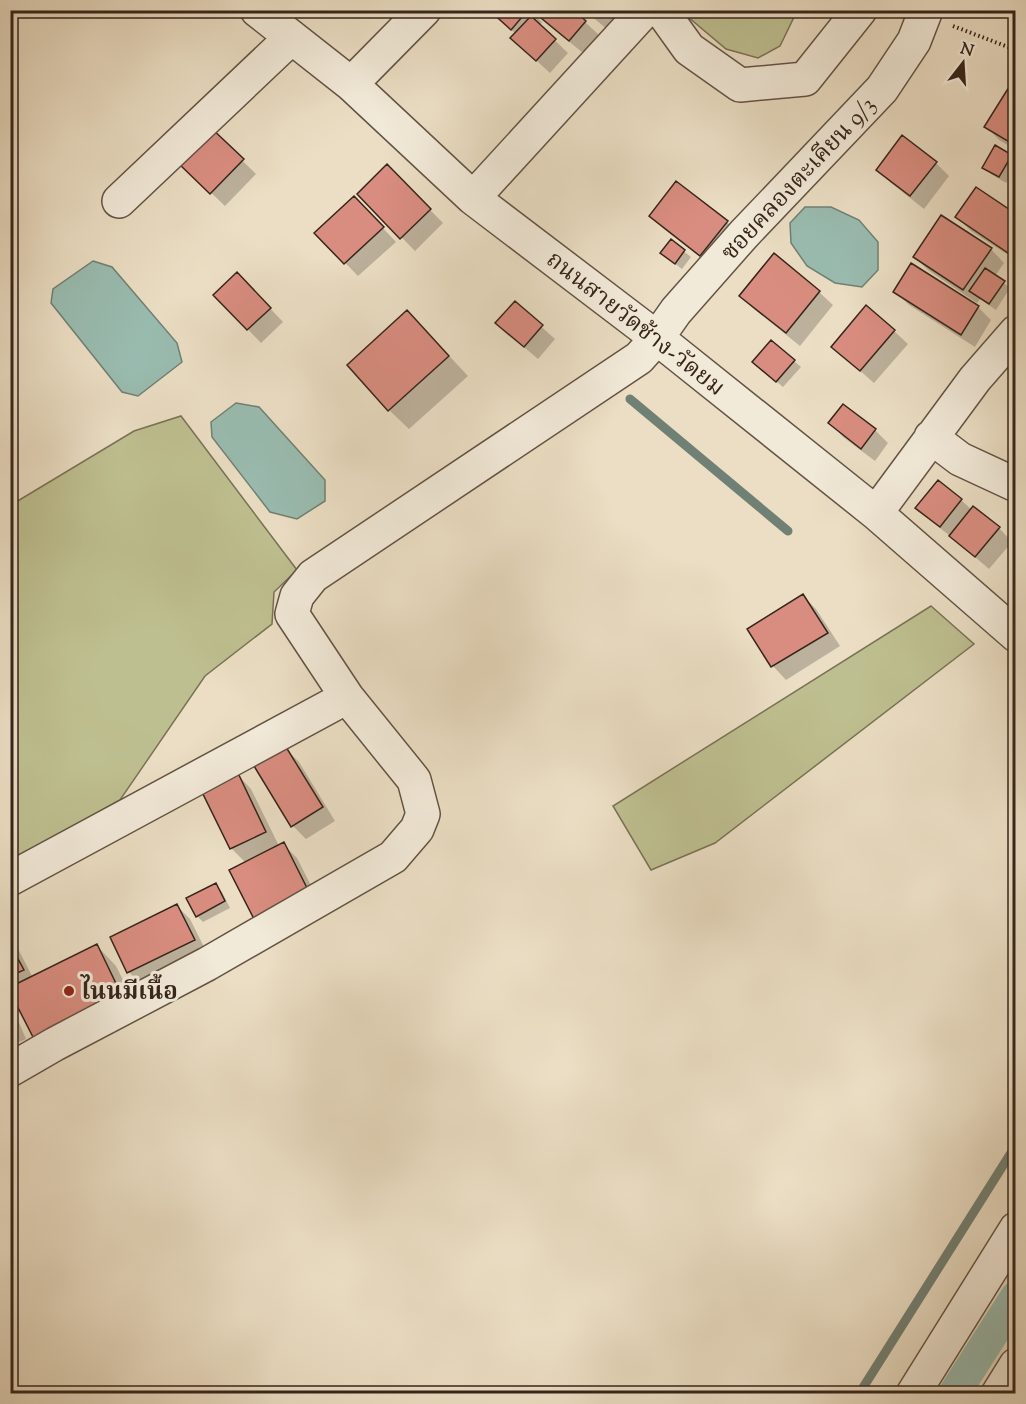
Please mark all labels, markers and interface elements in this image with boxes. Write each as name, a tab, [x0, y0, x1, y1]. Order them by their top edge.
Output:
north arrow	[933, 33, 993, 93]
text: N	[957, 38, 976, 64]
street label: ซอยคลองตะเคียน 9/3	[714, 90, 885, 269]
street label: ถนนสายวัดช้าง-วัดยม	[538, 244, 731, 405]
place label: ไนนมีเนื้อ	[80, 973, 178, 1010]
marker: ไนนมีเนื้อ	[62, 984, 76, 998]

